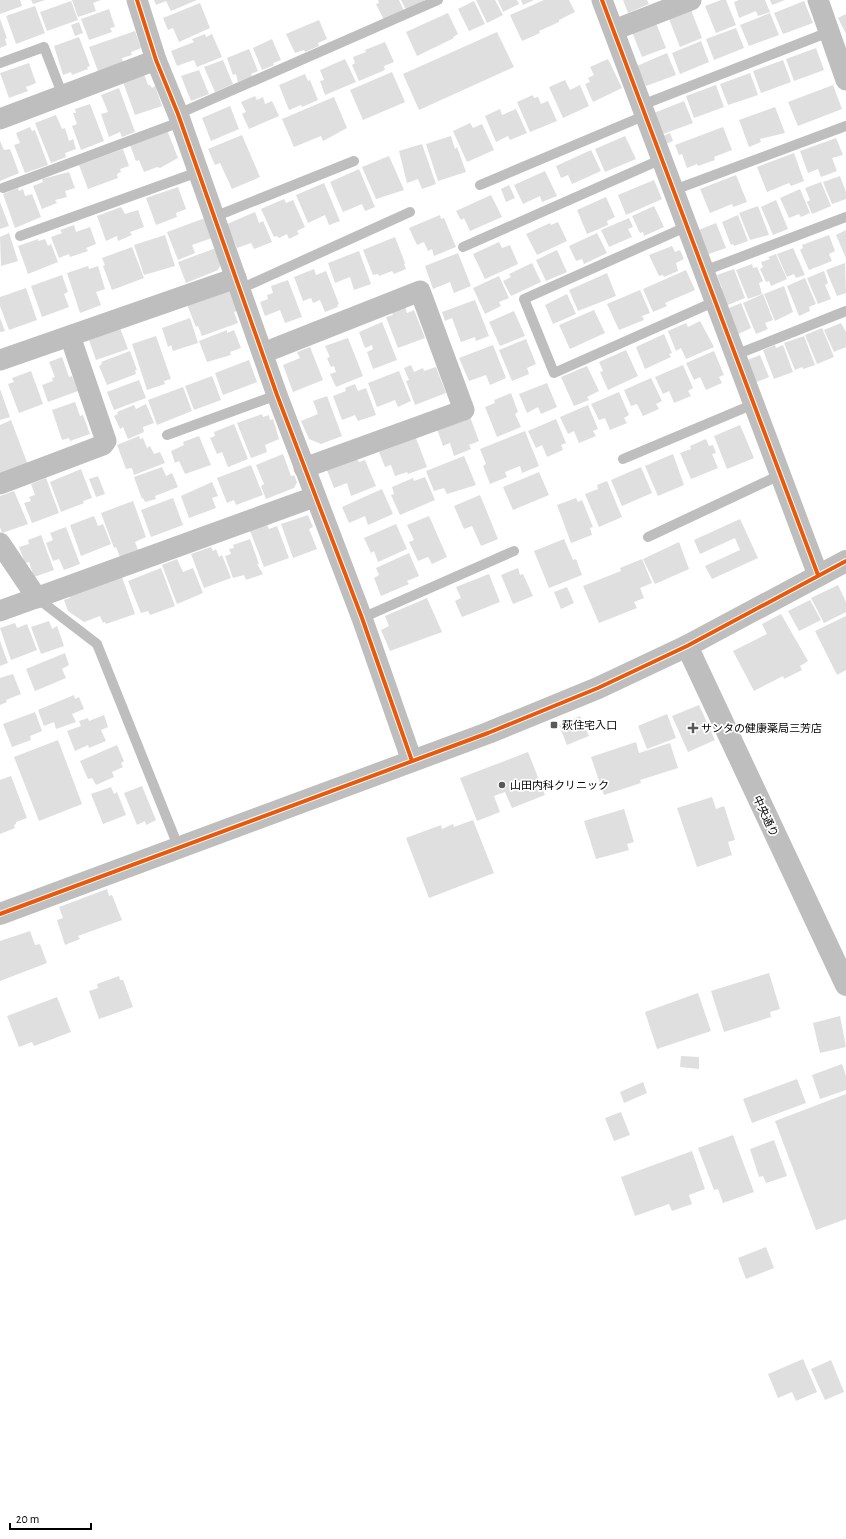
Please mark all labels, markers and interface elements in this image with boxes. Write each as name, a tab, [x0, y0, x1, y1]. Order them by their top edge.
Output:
place label: 萩住宅入口	[562, 719, 617, 731]
marker: 萩住宅入口	[549, 720, 559, 730]
place label: サンタの健康薬局三芳店	[701, 722, 822, 734]
marker: サンタの健康薬局三芳店	[688, 723, 698, 733]
marker: 山田内科クリニック	[497, 780, 507, 790]
place label: 山田内科クリニック	[510, 780, 609, 791]
street label: 中央通り	[751, 794, 781, 838]
scale bar	[10, 1505, 91, 1531]
text: 20 m	[16, 1513, 39, 1525]

